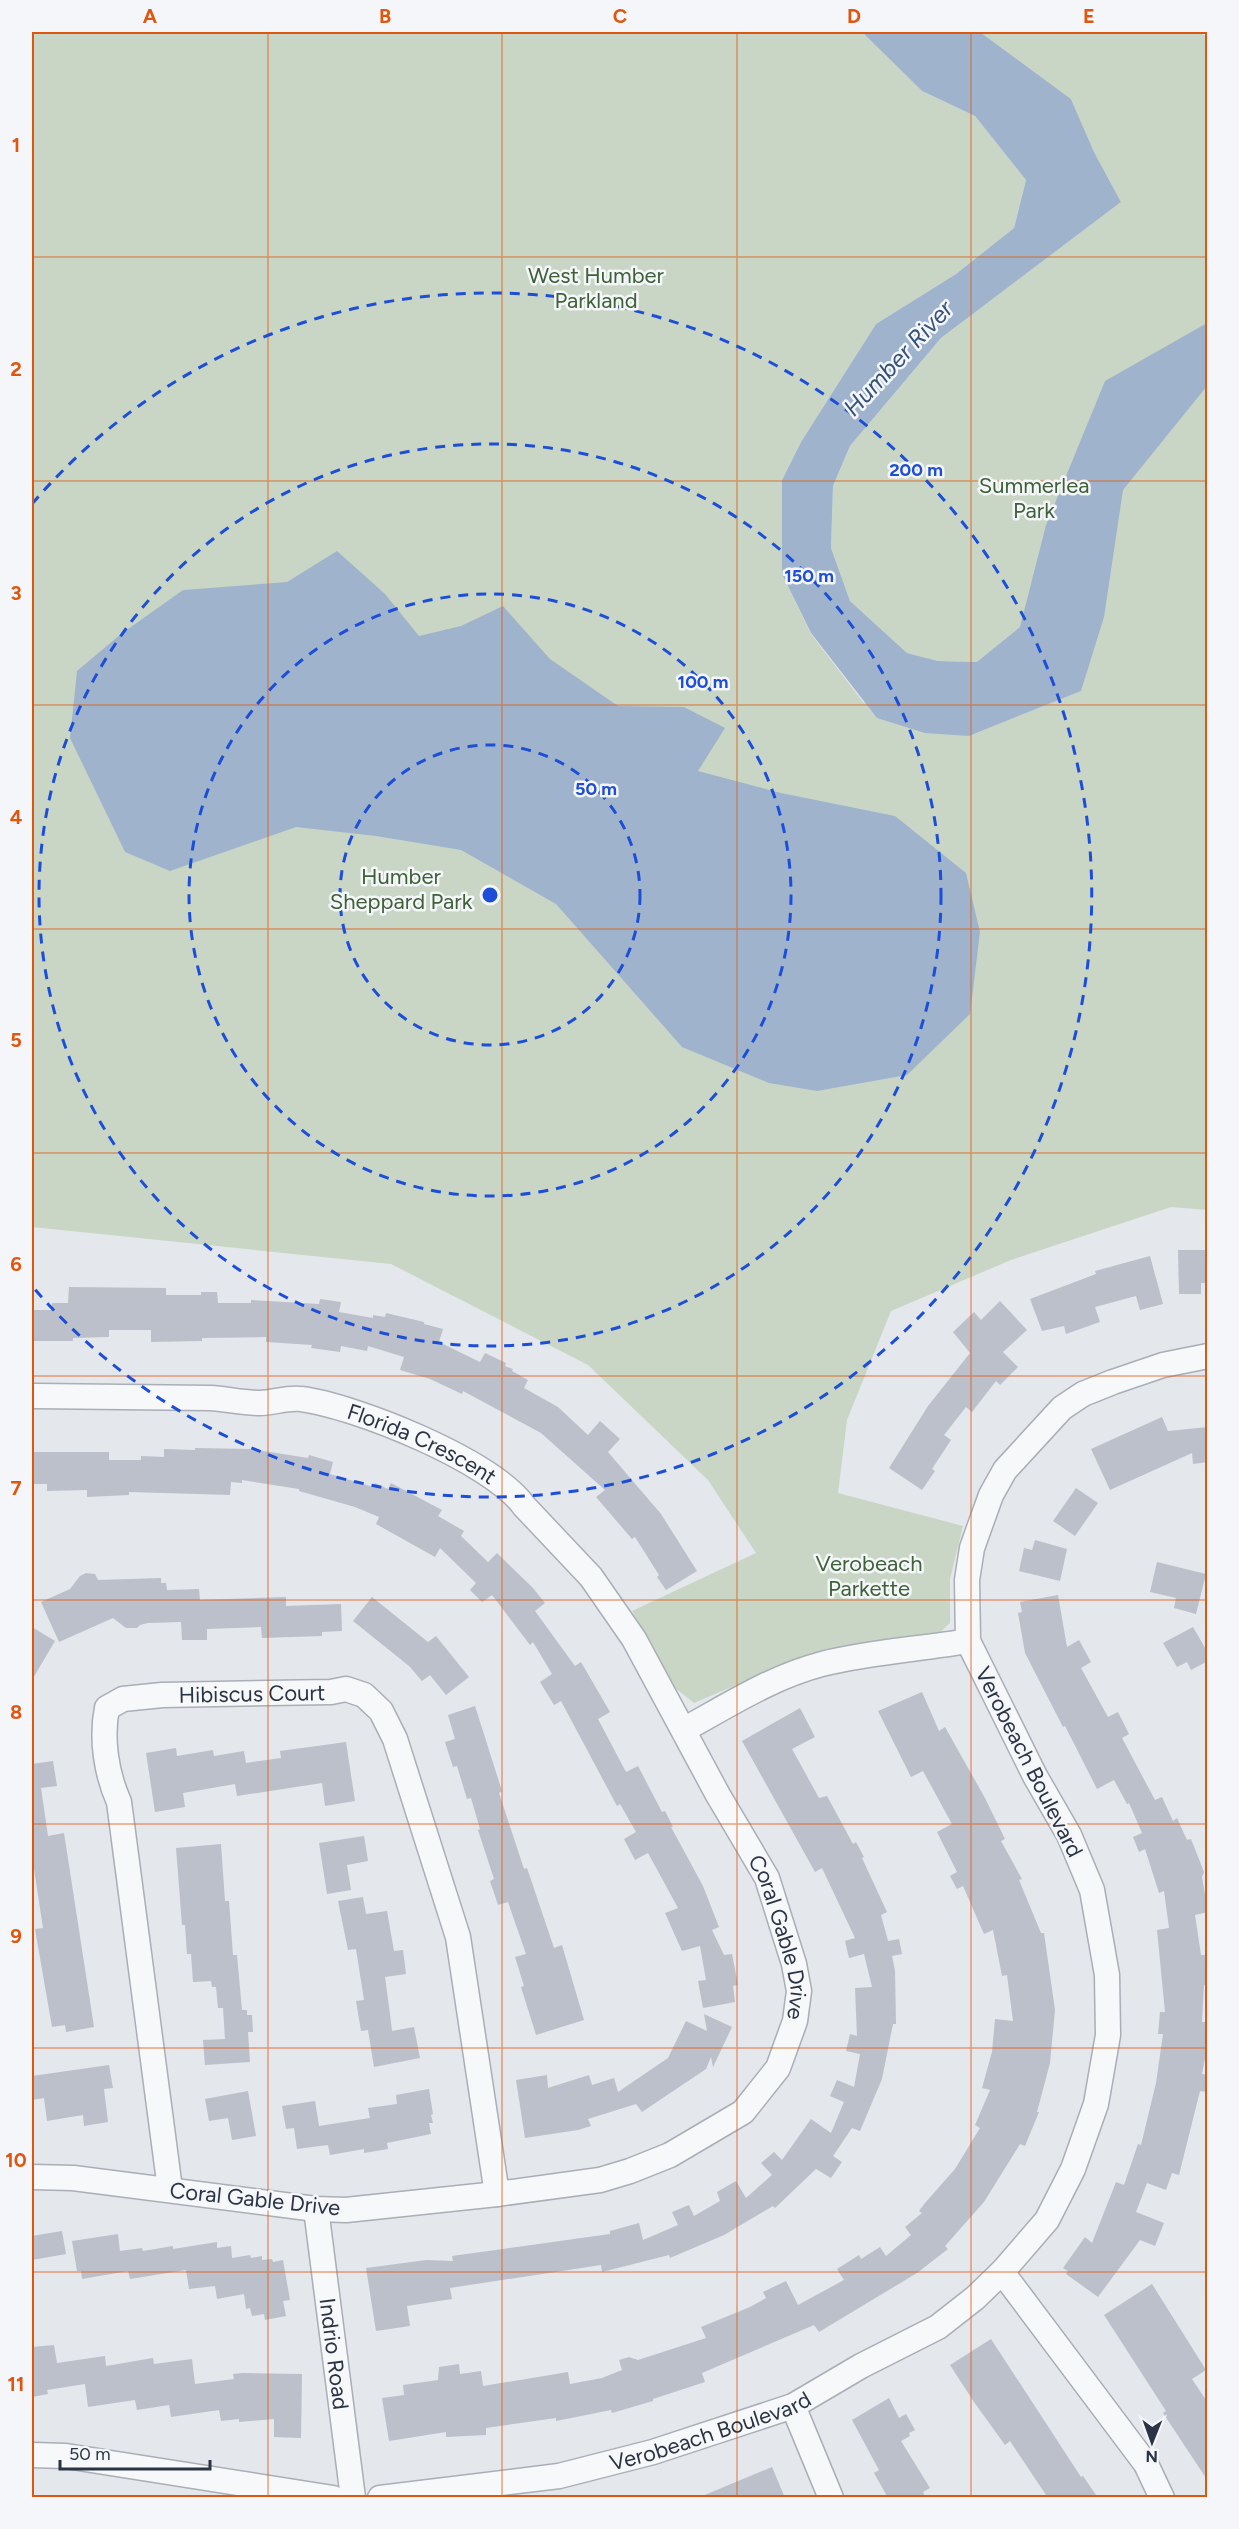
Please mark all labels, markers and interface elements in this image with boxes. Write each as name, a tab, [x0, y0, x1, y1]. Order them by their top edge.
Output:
text: A	[143, 4, 158, 28]
text: B	[379, 4, 391, 28]
text: C	[613, 4, 627, 28]
text: D	[847, 4, 861, 28]
text: E	[1083, 4, 1095, 28]
text: 1	[12, 133, 20, 157]
park label: West Humber Parkland	[528, 262, 665, 314]
water label: Humber River	[837, 294, 959, 422]
text: 2	[10, 357, 22, 381]
text: 200 m	[889, 459, 943, 481]
park label: Summerlea Park	[979, 472, 1089, 524]
text: 150 m	[784, 565, 834, 587]
text: 3	[10, 581, 22, 605]
text: 100 m	[678, 671, 728, 693]
text: 50 m	[575, 778, 617, 800]
text: 4	[10, 805, 23, 829]
park label: Humber Sheppard Park	[330, 863, 473, 915]
centre of rings	[480, 885, 500, 905]
text: 5	[10, 1028, 22, 1052]
text: 6	[10, 1252, 22, 1276]
street label: Florida Crescent	[344, 1397, 502, 1490]
text: 7	[10, 1476, 22, 1500]
park label: Verobeach Parkette	[816, 1550, 922, 1602]
street label: Verobeach Boulevard	[969, 1662, 1089, 1862]
street label: Hibiscus Court	[178, 1679, 325, 1708]
text: 8	[10, 1700, 22, 1724]
street label: Coral Gable Drive	[743, 1850, 813, 2022]
text: 9	[10, 1924, 22, 1948]
text: 10	[5, 2148, 27, 2172]
street label: Coral Gable Drive	[168, 2177, 342, 2221]
street label: Indrio Road	[314, 2296, 355, 2411]
text: 11	[8, 2372, 24, 2396]
street label: Verobeach Boulevard	[607, 2385, 816, 2476]
north arrow	[1122, 2412, 1182, 2472]
scale bar	[60, 2433, 210, 2471]
text: 50 m	[69, 2443, 111, 2465]
text: N	[1145, 2447, 1158, 2466]

